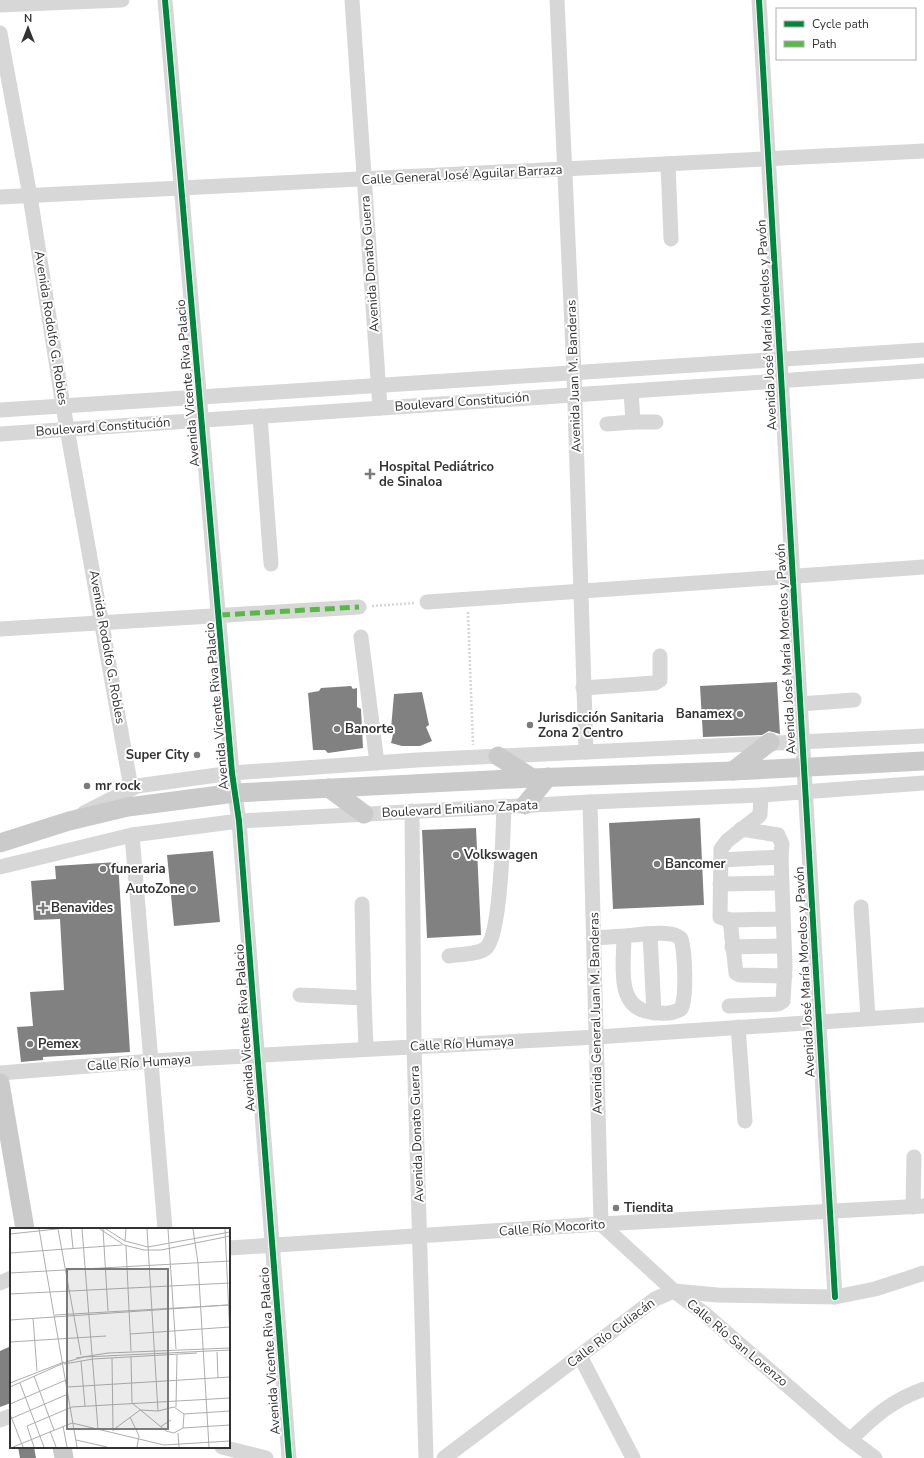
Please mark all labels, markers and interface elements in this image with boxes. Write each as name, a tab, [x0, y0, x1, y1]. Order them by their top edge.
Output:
north arrow	[8, 8, 48, 48]
legend	[776, 8, 916, 60]
text: N	[24, 11, 32, 26]
text: Cycle path	[812, 16, 869, 32]
text: Path	[812, 36, 837, 52]
street label: Calle General José Aguilar Barraza	[361, 161, 563, 189]
street label: Avenida Donato Guerra	[356, 195, 384, 333]
street label: Avenida José María Morelos y Pavón	[752, 219, 782, 431]
street label: Avenida Rodolfo G. Robles	[30, 250, 72, 406]
street label: Avenida Vicente Riva Palacio	[172, 298, 204, 468]
street label: Avenida Juan M. Banderas	[562, 299, 586, 453]
street label: Boulevard Constitución	[394, 388, 530, 416]
street label: Boulevard Constitución	[35, 413, 171, 441]
place label: Hospital Pediátrico de Sinaloa	[379, 458, 494, 491]
marker: Hospital Pediátrico de Sinaloa	[364, 468, 376, 480]
street label: Avenida José María Morelos y Pavón	[771, 543, 801, 755]
street label: Avenida Rodolfo G. Robles	[85, 569, 129, 725]
street label: Avenida Vicente Riva Palacio	[201, 621, 233, 791]
place label: Banamex	[676, 705, 733, 723]
place label: Jurisdicción Sanitaria Zona 2 Centro	[537, 709, 664, 742]
marker: Banamex	[735, 709, 745, 719]
place label: Banorte	[345, 720, 394, 738]
marker: Jurisdicción Sanitaria Zona 2 Centro	[525, 720, 535, 730]
marker: Banorte	[332, 724, 342, 734]
place label: Super City	[126, 746, 189, 764]
marker: Super City	[192, 750, 202, 760]
place label: mr rock	[95, 777, 142, 795]
marker: mr rock	[82, 781, 92, 791]
street label: Boulevard Emiliano Zapata	[381, 796, 539, 822]
place label: Volkswagen	[463, 846, 538, 864]
marker: Volkswagen	[451, 850, 461, 860]
place label: Bancomer	[665, 855, 727, 873]
marker: Bancomer	[652, 859, 662, 869]
place label: funeraria	[111, 860, 166, 878]
marker: funeraria	[98, 864, 108, 874]
street label: Avenida José María Morelos y Pavón	[790, 866, 820, 1078]
place label: AutoZone	[126, 880, 185, 898]
marker: AutoZone	[188, 884, 198, 894]
place label: Benavides	[51, 899, 113, 917]
marker: Benavides	[38, 903, 48, 913]
street label: Avenida General Juan M. Banderas	[585, 912, 607, 1114]
street label: Avenida Vicente Riva Palacio	[230, 944, 260, 1112]
street label: Calle Río Humaya	[410, 1032, 514, 1056]
place label: Pemex	[38, 1035, 80, 1053]
marker: Pemex	[25, 1039, 35, 1049]
street label: Calle Río Humaya	[86, 1050, 192, 1076]
street label: Avenida Donato Guerra	[406, 1065, 428, 1203]
place label: Tiendita	[624, 1199, 673, 1217]
marker: Tiendita	[611, 1203, 621, 1213]
street label: Calle Río Mocorito	[498, 1215, 606, 1241]
inset map	[10, 1228, 230, 1448]
street label: Avenida Vicente Riva Palacio	[255, 1267, 285, 1435]
street label: Calle Río Culiacán	[563, 1294, 659, 1372]
street label: Calle Río San Lorenzo	[682, 1295, 792, 1391]

